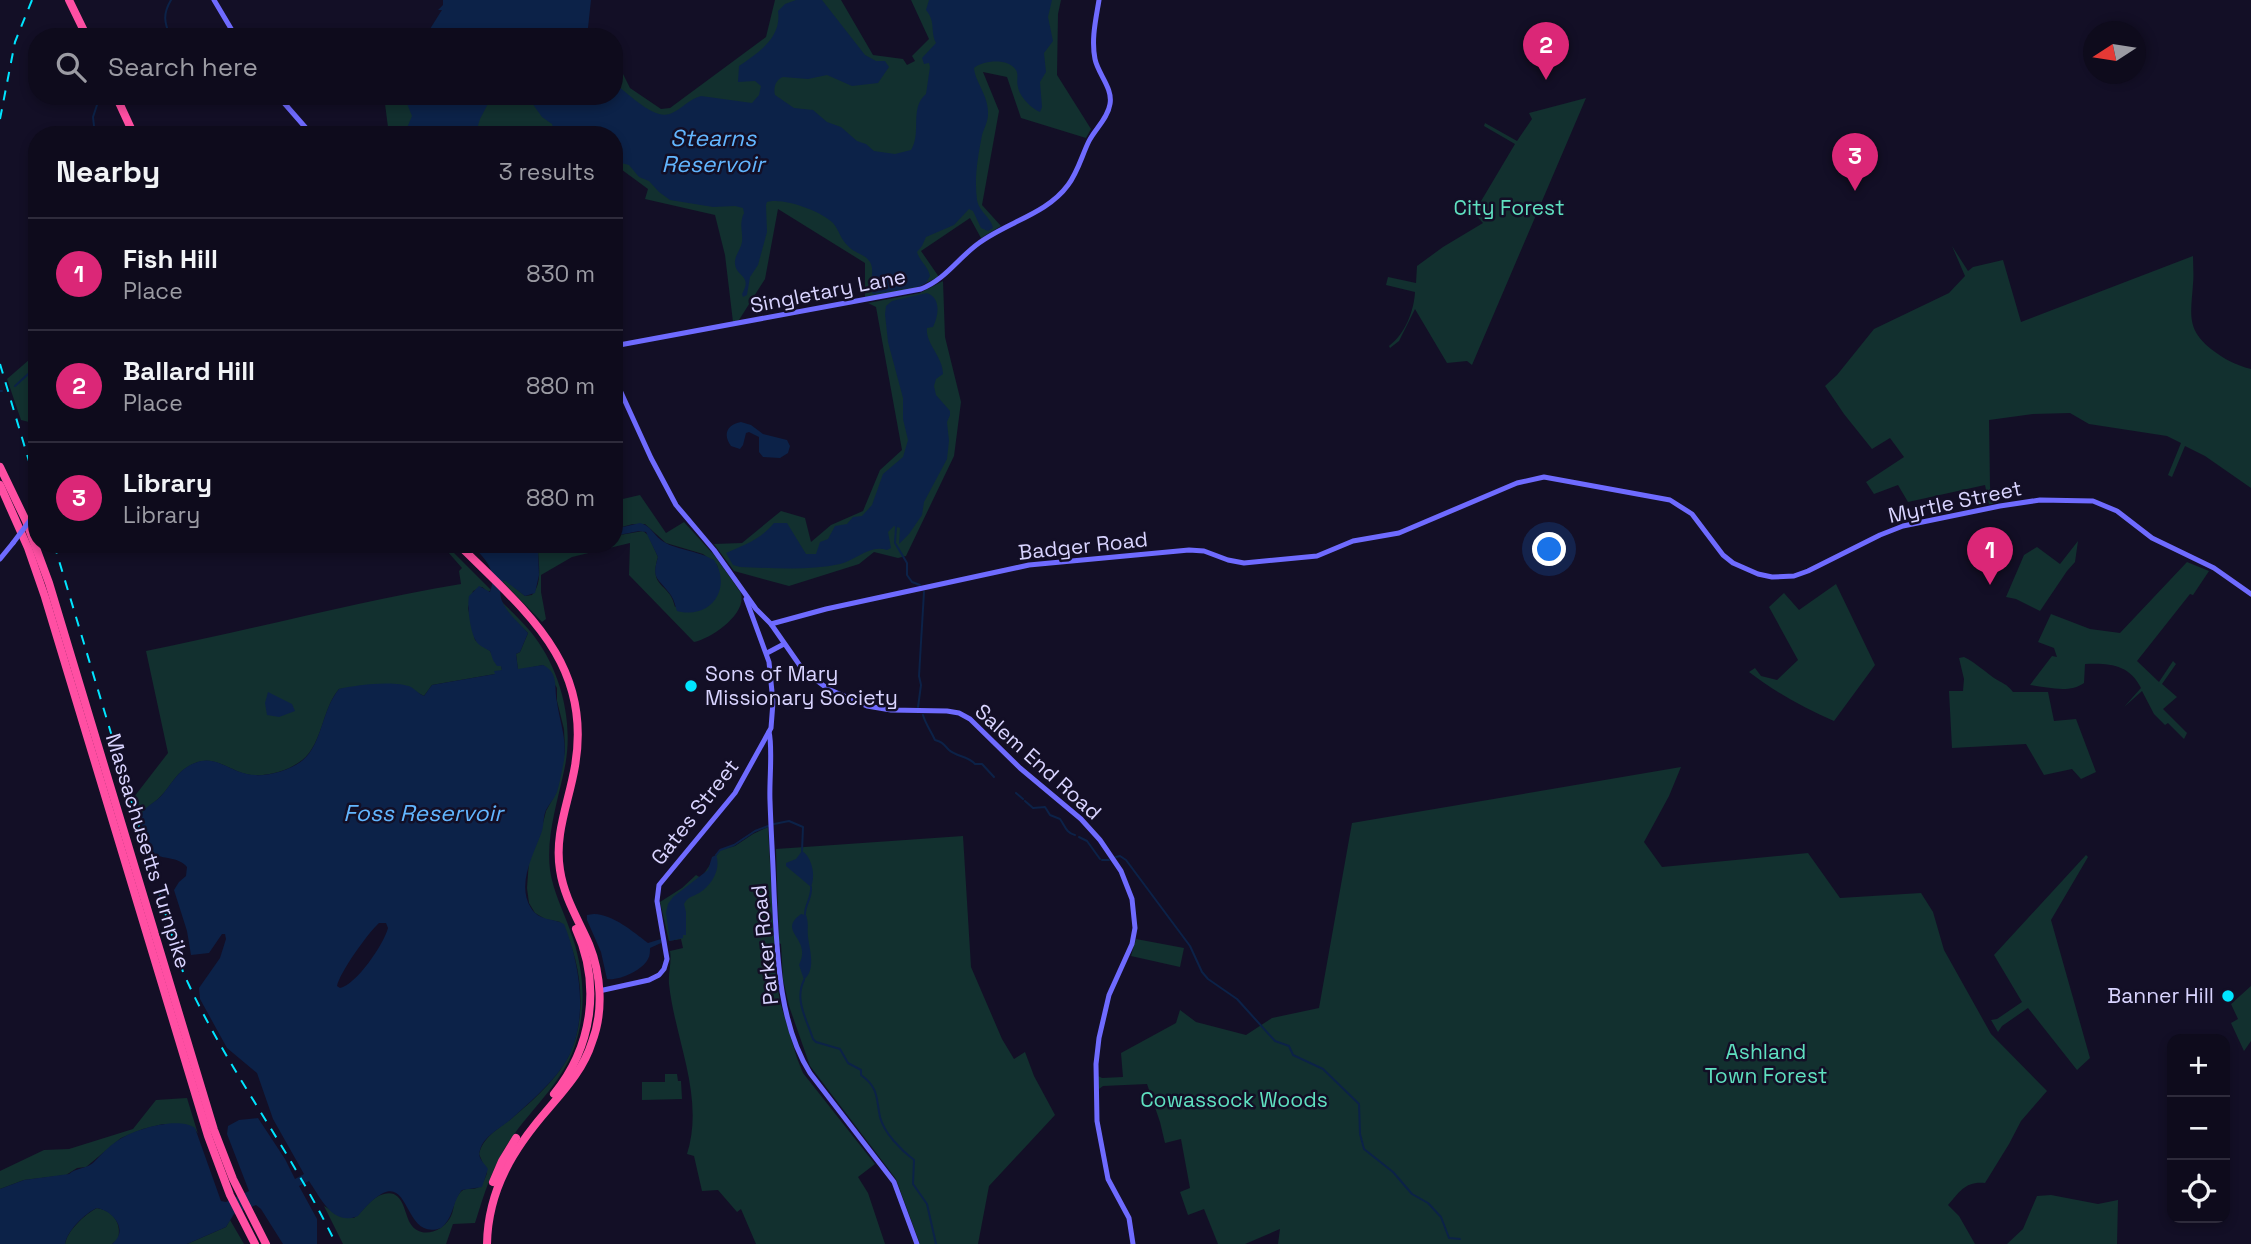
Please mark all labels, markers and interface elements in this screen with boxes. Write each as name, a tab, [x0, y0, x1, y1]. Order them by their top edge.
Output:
north arrow	[2083, 21, 2146, 84]
pin: 2	[1523, 22, 1569, 80]
search box	[28, 28, 623, 105]
icon: search	[52, 48, 90, 86]
text: Search here	[108, 50, 258, 84]
water label: Stearns Reservoir	[662, 123, 767, 179]
pin: 3	[1832, 133, 1878, 191]
text: Nearby	[56, 152, 160, 191]
text: 3 results	[499, 157, 595, 187]
park label: City Forest	[1453, 194, 1565, 221]
text: Fish Hill	[123, 242, 218, 276]
text: 1	[74, 259, 84, 289]
text: 830 m	[526, 259, 595, 289]
street label: Singletary Lane	[748, 262, 908, 319]
text: Place	[123, 276, 183, 306]
text: Ballard Hill	[123, 354, 255, 388]
text: 2	[72, 371, 86, 401]
text: 880 m	[526, 371, 595, 401]
text: Place	[123, 388, 183, 418]
text: Library	[123, 466, 212, 500]
street label: Myrtle Street	[1886, 474, 2024, 529]
text: 3	[72, 483, 86, 513]
text: 880 m	[526, 483, 595, 513]
text: Library	[123, 500, 200, 530]
street label: Badger Road	[1017, 525, 1149, 566]
pin: 1	[1967, 527, 2013, 585]
your location	[1532, 532, 1566, 566]
place label: Sons of Mary Missionary Society	[705, 660, 898, 711]
marker: Sons of Mary Missionary Society	[683, 678, 699, 694]
street label: Salem End Road	[969, 698, 1107, 826]
street label: Massachusetts Turnpike	[100, 730, 197, 972]
street label: Gates Street	[645, 753, 745, 870]
water label: Foss Reservoir	[343, 798, 505, 828]
street label: Parker Road	[745, 884, 784, 1006]
place label: Banner Hill	[2107, 982, 2214, 1009]
marker: Banner Hill	[2220, 988, 2236, 1004]
map controls	[2167, 1034, 2230, 1223]
button: +	[2167, 1034, 2230, 1097]
park label: Ashland Town Forest	[1705, 1038, 1827, 1089]
park label: Cowassock Woods	[1140, 1086, 1328, 1113]
button: −	[2167, 1097, 2230, 1160]
button: locate	[2167, 1160, 2230, 1223]

